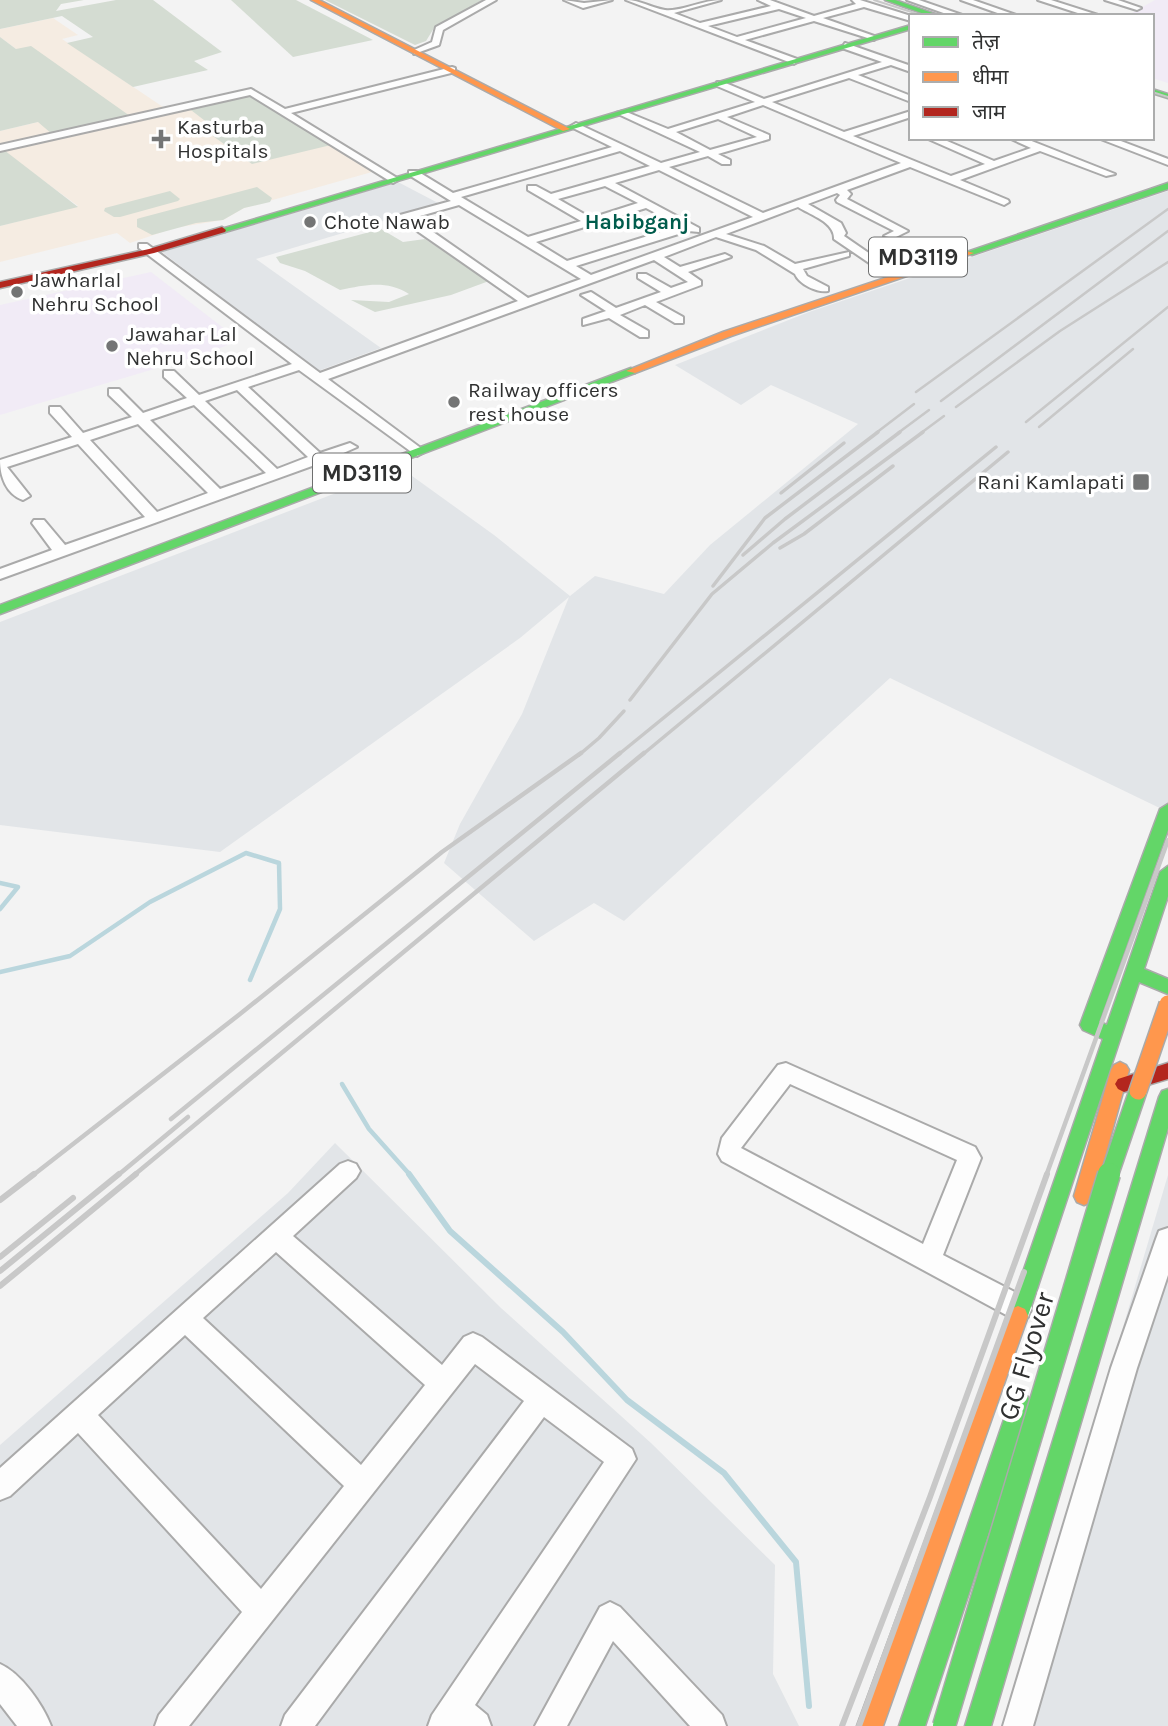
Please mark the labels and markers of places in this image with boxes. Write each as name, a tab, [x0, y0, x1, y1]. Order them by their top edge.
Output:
place label: Kasturba Hospitals	[177, 115, 268, 163]
marker: Kasturba Hospitals	[151, 129, 171, 149]
place label: Chote Nawab	[324, 210, 450, 234]
marker: Chote Nawab	[302, 214, 318, 230]
place label: Jawharlal Nehru School	[31, 268, 159, 316]
marker: Jawharlal Nehru School	[9, 284, 25, 300]
place label: Jawahar Lal Nehru School	[126, 322, 254, 370]
marker: Jawahar Lal Nehru School	[104, 338, 120, 354]
place label: Railway officers rest house	[468, 378, 618, 426]
marker: Railway officers rest house	[446, 394, 462, 410]
place label: Rani Kamlapati	[977, 470, 1125, 494]
marker: Rani Kamlapati	[1131, 472, 1151, 492]

